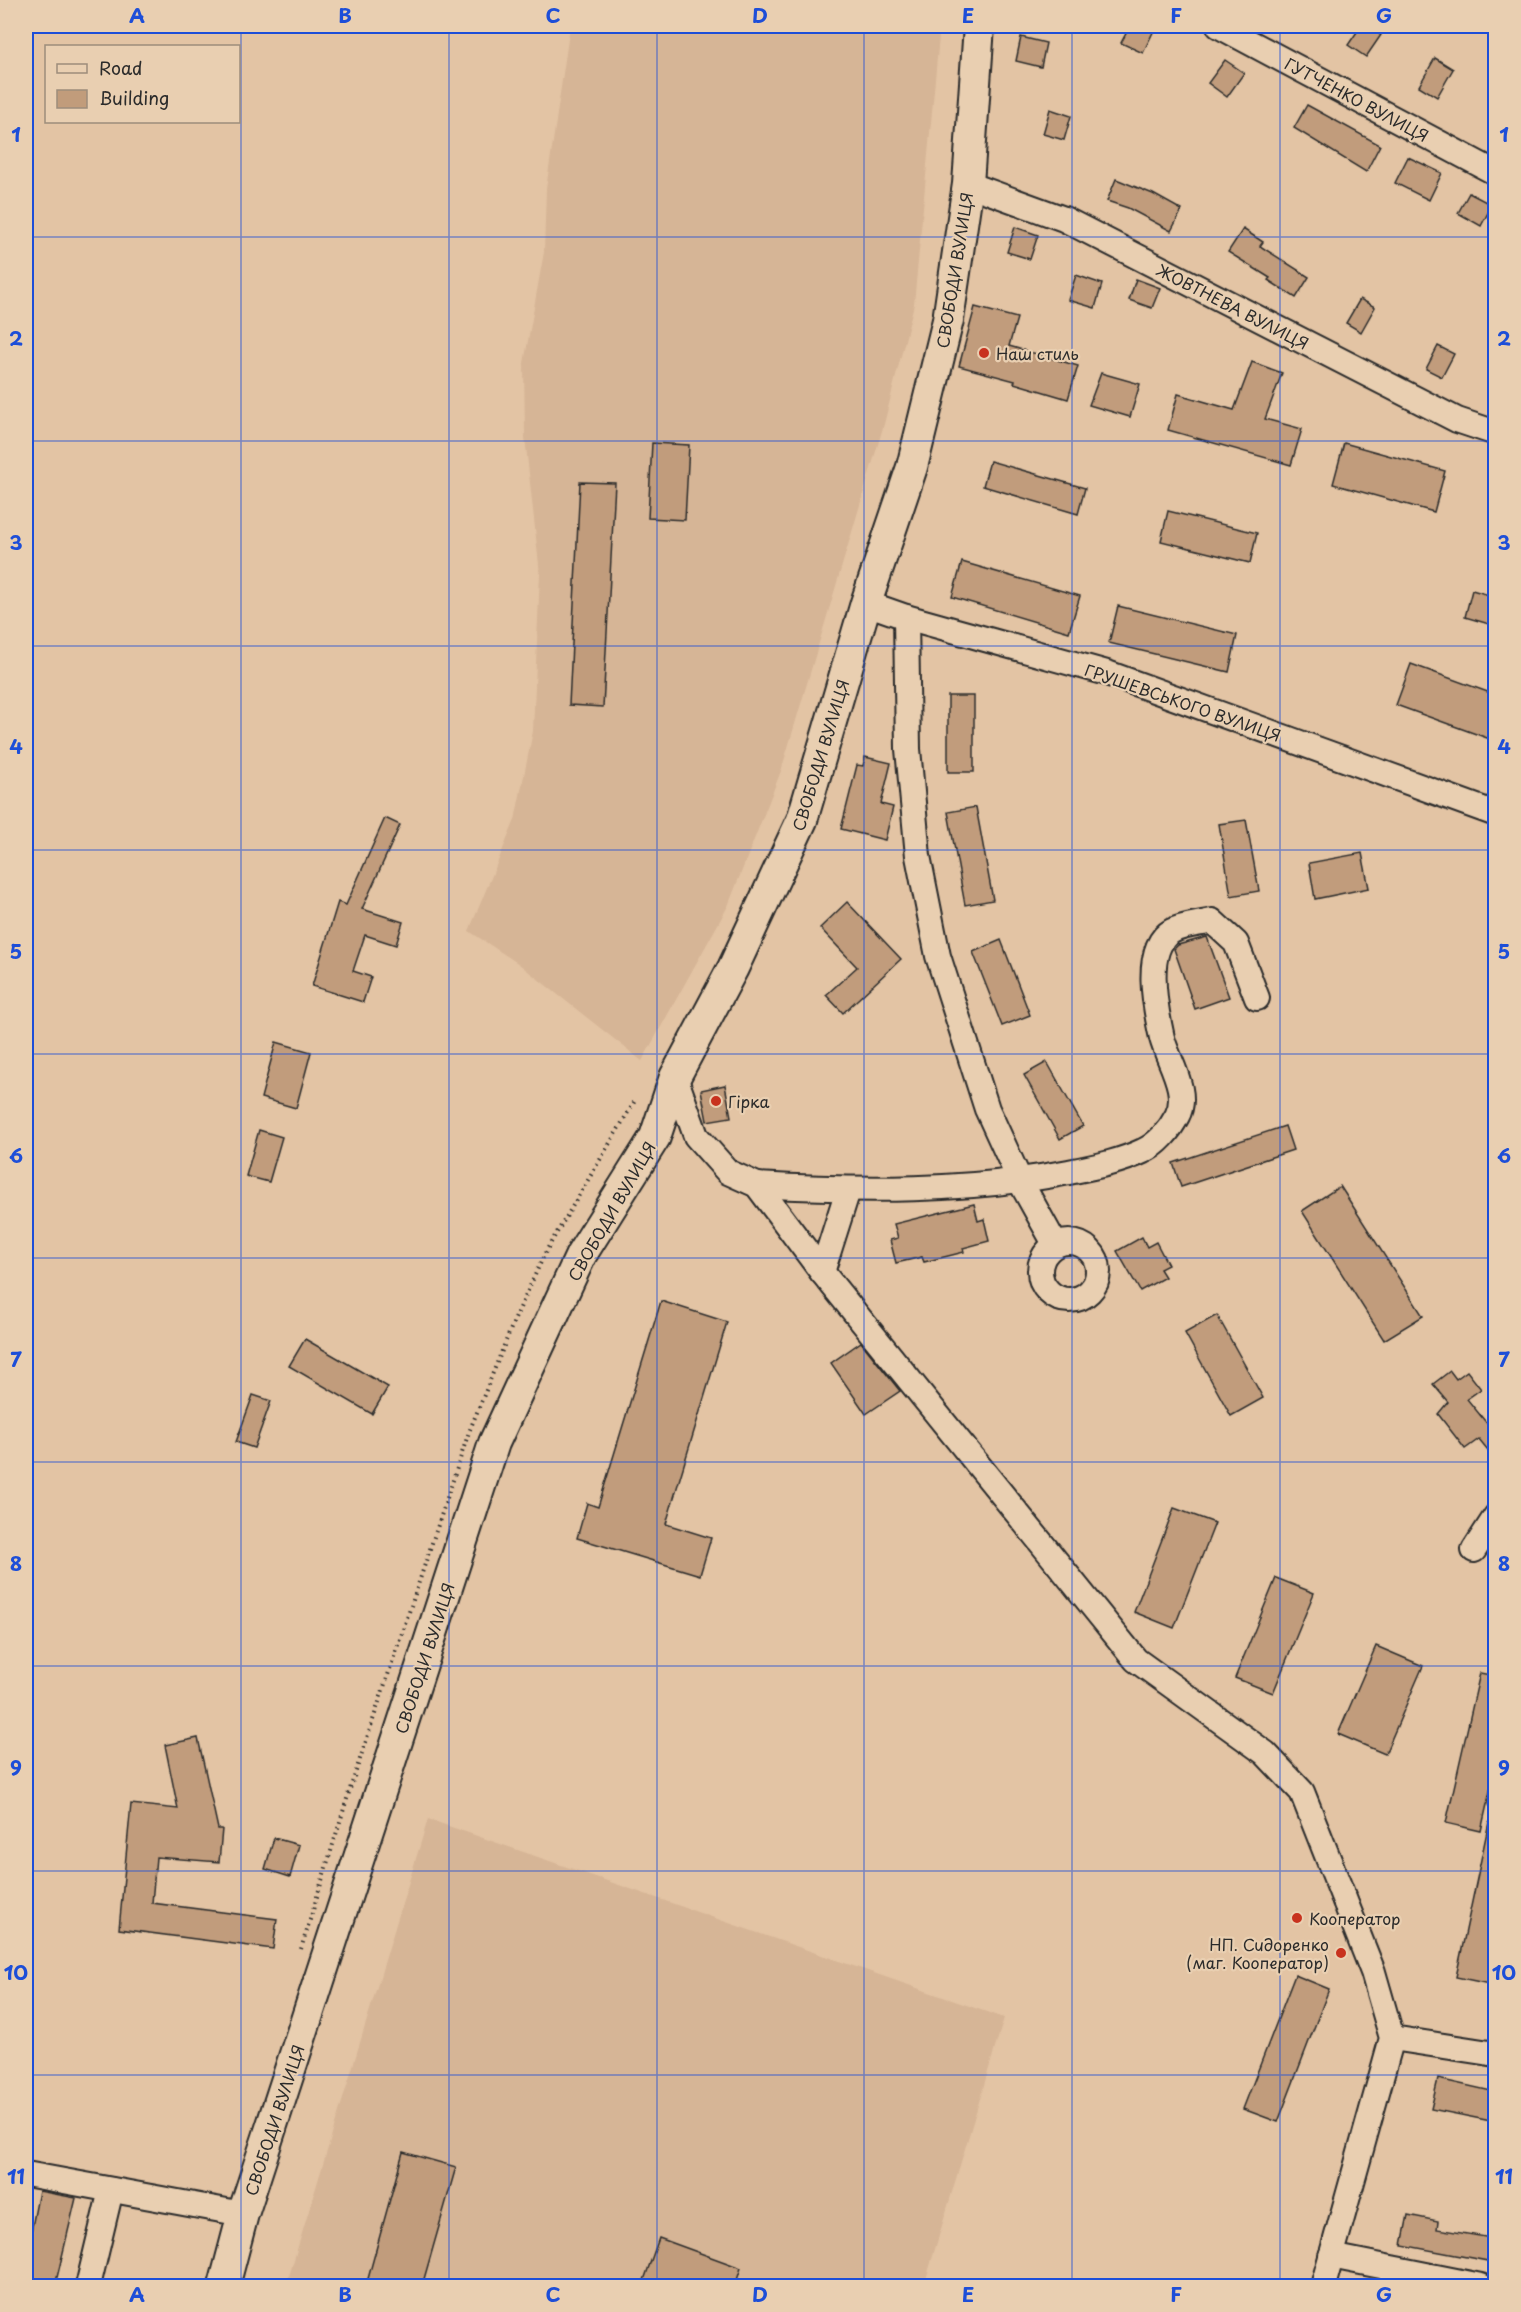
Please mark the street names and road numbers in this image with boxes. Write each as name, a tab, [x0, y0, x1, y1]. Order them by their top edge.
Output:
street label: ГУТЧЕНКО ВУЛИЦЯ	[1281, 51, 1433, 147]
street label: СВОБОДИ ВУЛИЦЯ	[930, 190, 978, 350]
street label: ЖОВТНЕВА ВУЛИЦЯ	[1152, 257, 1313, 355]
street label: ГРУШЕВСЬКОГО ВУЛИЦЯ	[1082, 657, 1284, 747]
street label: СВОБОДИ ВУЛИЦЯ	[785, 676, 855, 834]
street label: СВОБОДИ ВУЛИЦЯ	[561, 1137, 661, 1285]
street label: СВОБОДИ ВУЛИЦЯ	[388, 1579, 460, 1737]
street label: СВОБОДИ ВУЛИЦЯ	[238, 2041, 310, 2199]

